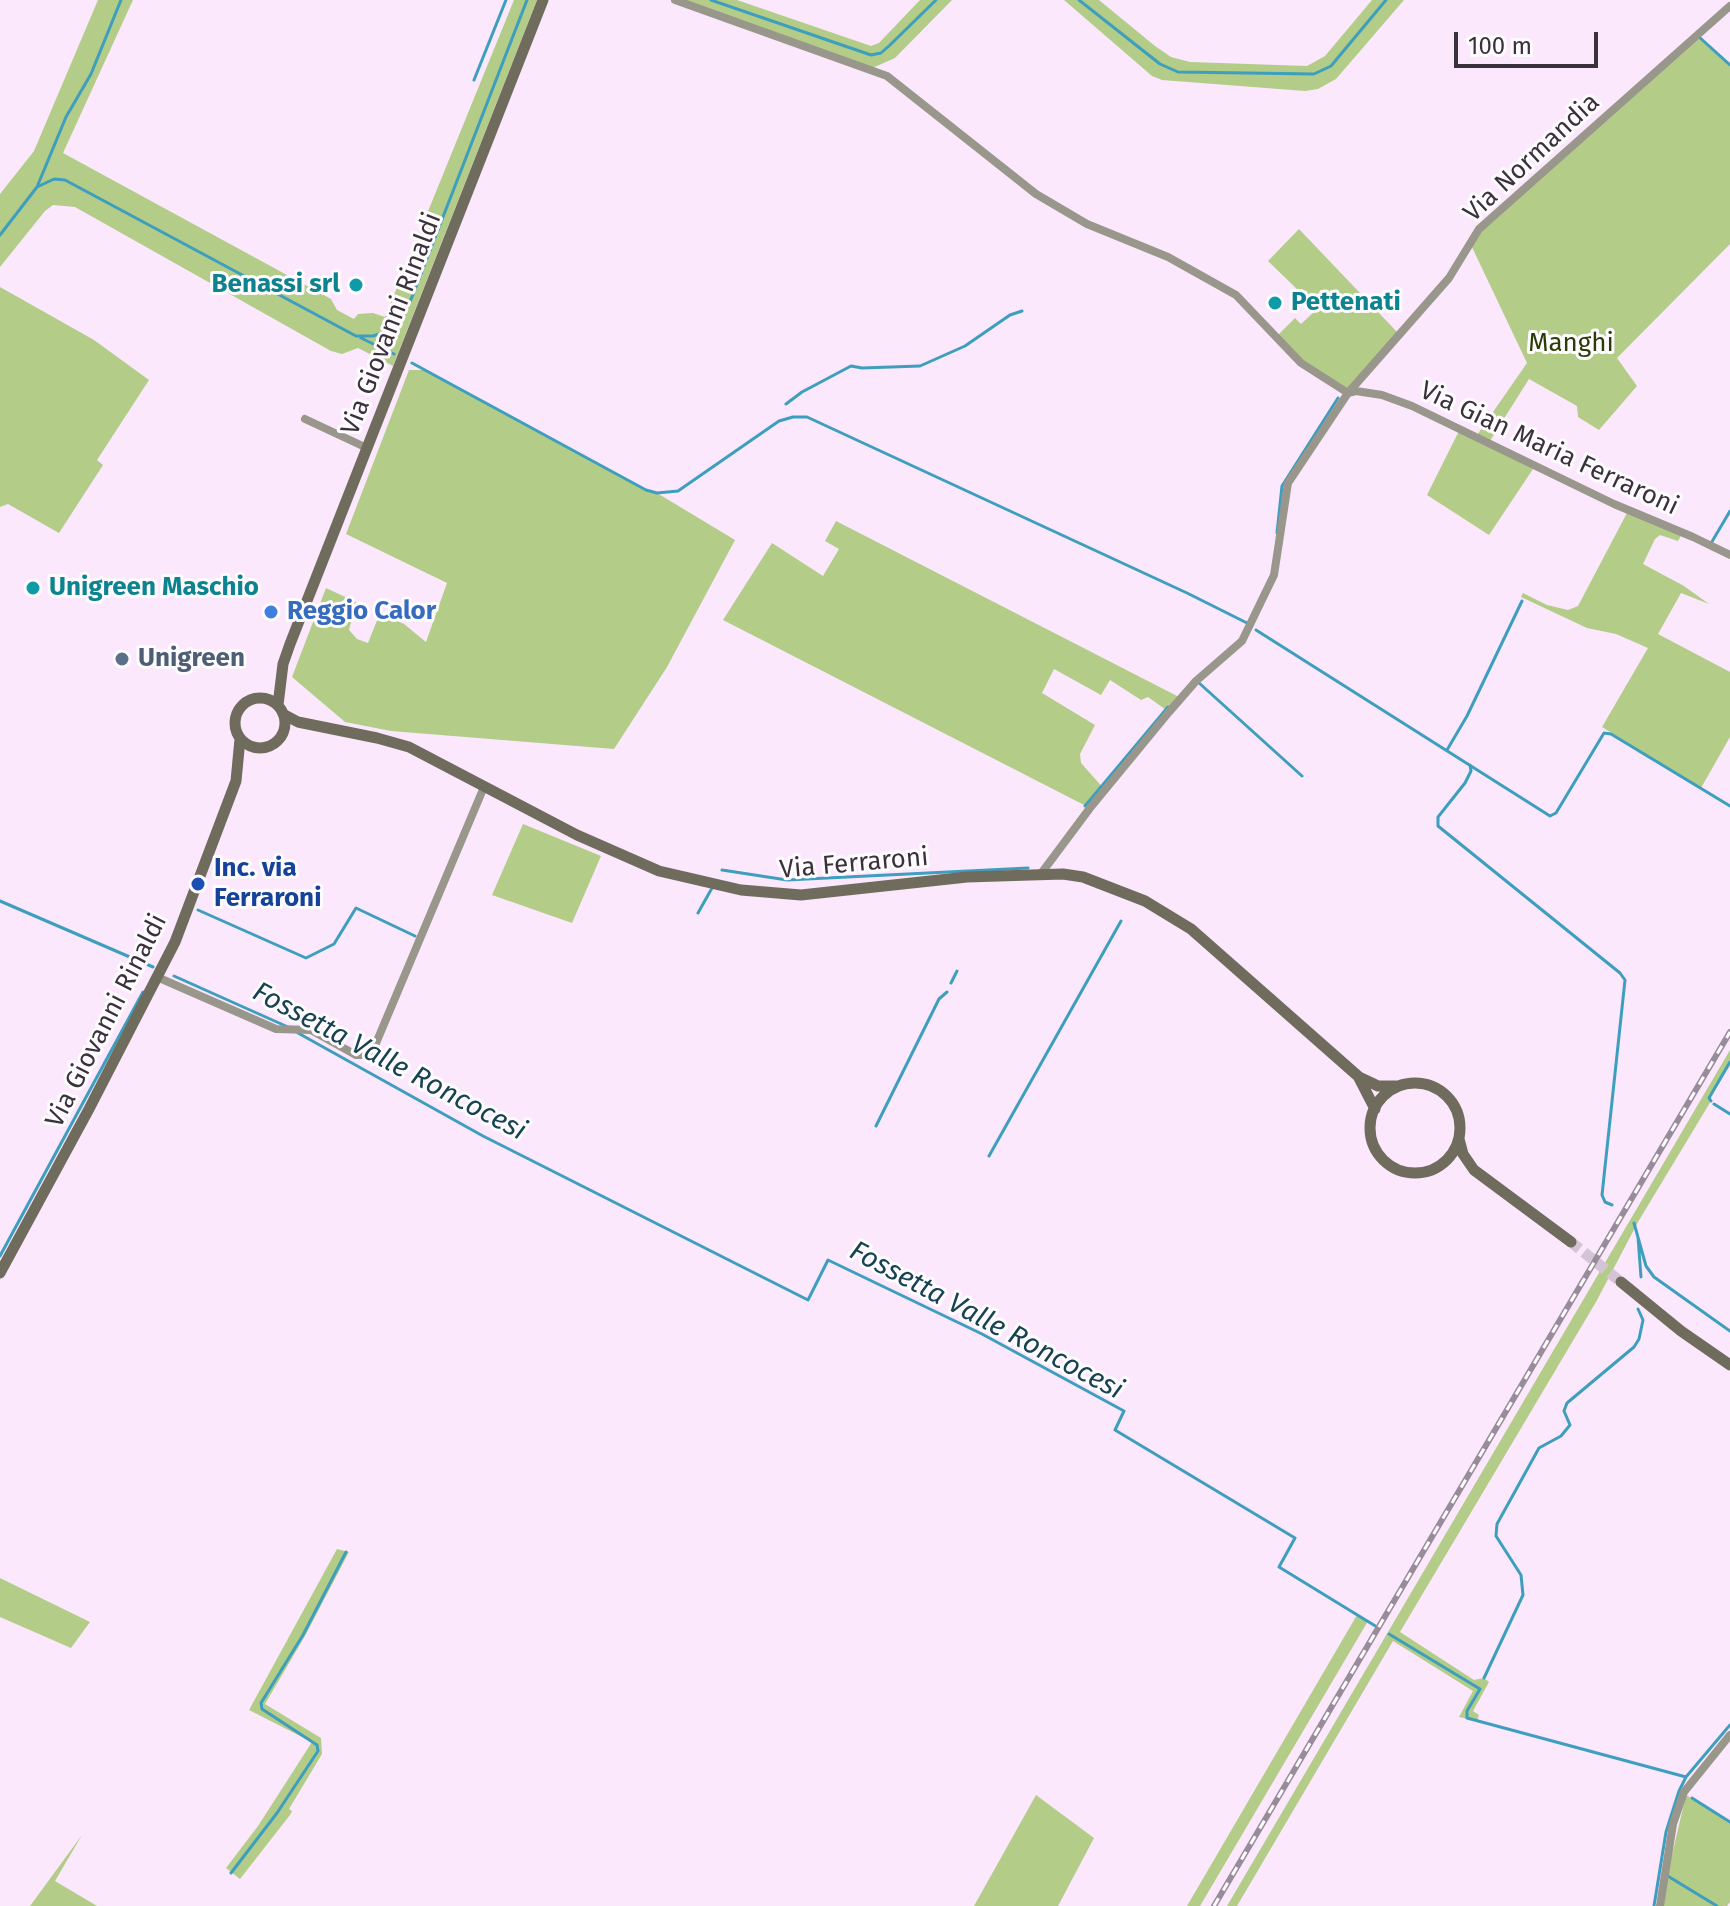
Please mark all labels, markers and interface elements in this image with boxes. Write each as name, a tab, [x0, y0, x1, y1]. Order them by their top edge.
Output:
scale bar	[1458, 16, 1602, 66]
text: 100 m	[1468, 32, 1532, 60]
street label: Via Normandia	[1458, 87, 1606, 229]
street label: Via Giovanni Rinaldi	[335, 209, 449, 439]
place label: Benassi srl	[211, 269, 340, 301]
marker: Benassi srl	[347, 276, 365, 294]
place label: Pettenati	[1291, 287, 1401, 319]
marker: Pettenati	[1266, 294, 1284, 312]
park label: Manghi	[1528, 328, 1614, 360]
street label: Via Gian Maria Ferraroni	[1415, 375, 1683, 523]
place label: Unigreen Maschio	[49, 572, 259, 604]
marker: Unigreen Maschio	[24, 579, 42, 597]
place label: Reggio Calor	[287, 596, 436, 628]
marker: Reggio Calor	[262, 603, 280, 621]
place label: Unigreen	[138, 643, 245, 675]
marker: Unigreen	[113, 650, 131, 668]
street label: Via Ferraroni	[778, 842, 930, 886]
place label: Inc. via Ferraroni	[214, 853, 321, 914]
marker: Inc. via Ferraroni	[189, 875, 207, 893]
street label: Via Giovanni Rinaldi	[40, 909, 174, 1133]
water label: Fossetta Valle Roncocesi	[246, 976, 532, 1148]
water label: Fossetta Valle Roncocesi	[843, 1235, 1129, 1407]

